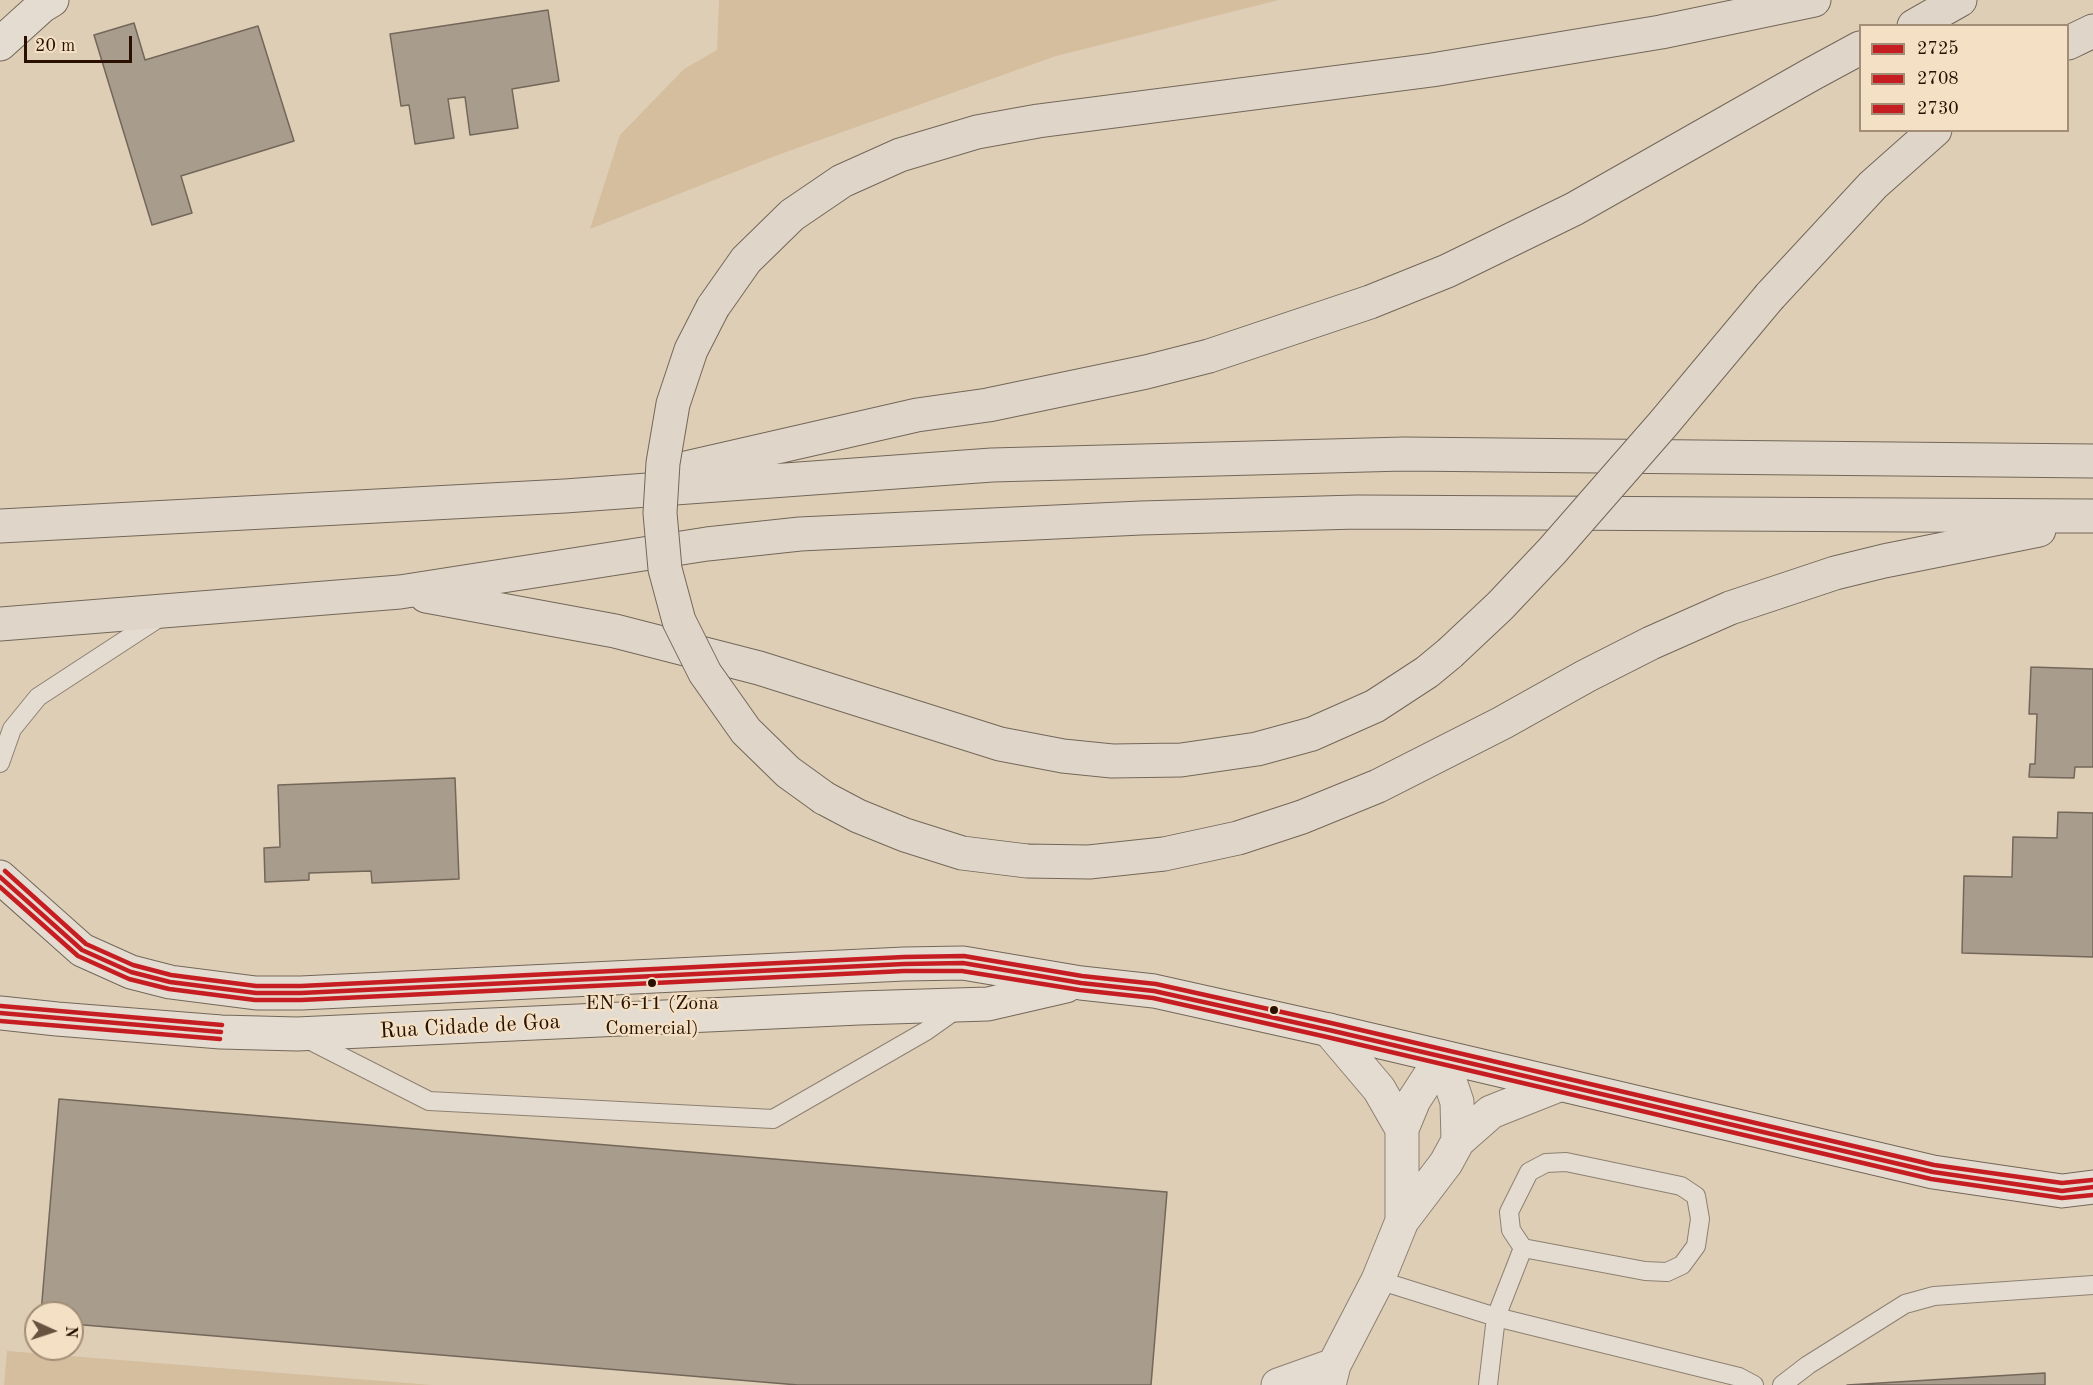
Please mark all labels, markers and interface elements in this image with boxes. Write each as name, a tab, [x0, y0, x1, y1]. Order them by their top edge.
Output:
scale bar	[27, 24, 135, 62]
legend	[1859, 24, 2069, 132]
text: 20 m	[35, 37, 75, 55]
text: 2725	[1917, 40, 1959, 58]
text: 2708	[1917, 70, 1959, 88]
text: 2730	[1917, 100, 1959, 118]
marker: EN 6-11 (Zona Comercial)	[646, 977, 658, 989]
place label: EN 6-11 (Zona Comercial)	[585, 992, 719, 1039]
unlabelled marker	[1268, 1004, 1280, 1016]
street label: Rua Cidade de Goa	[379, 1009, 561, 1045]
north arrow	[24, 1301, 84, 1361]
text: N	[62, 1325, 78, 1338]

